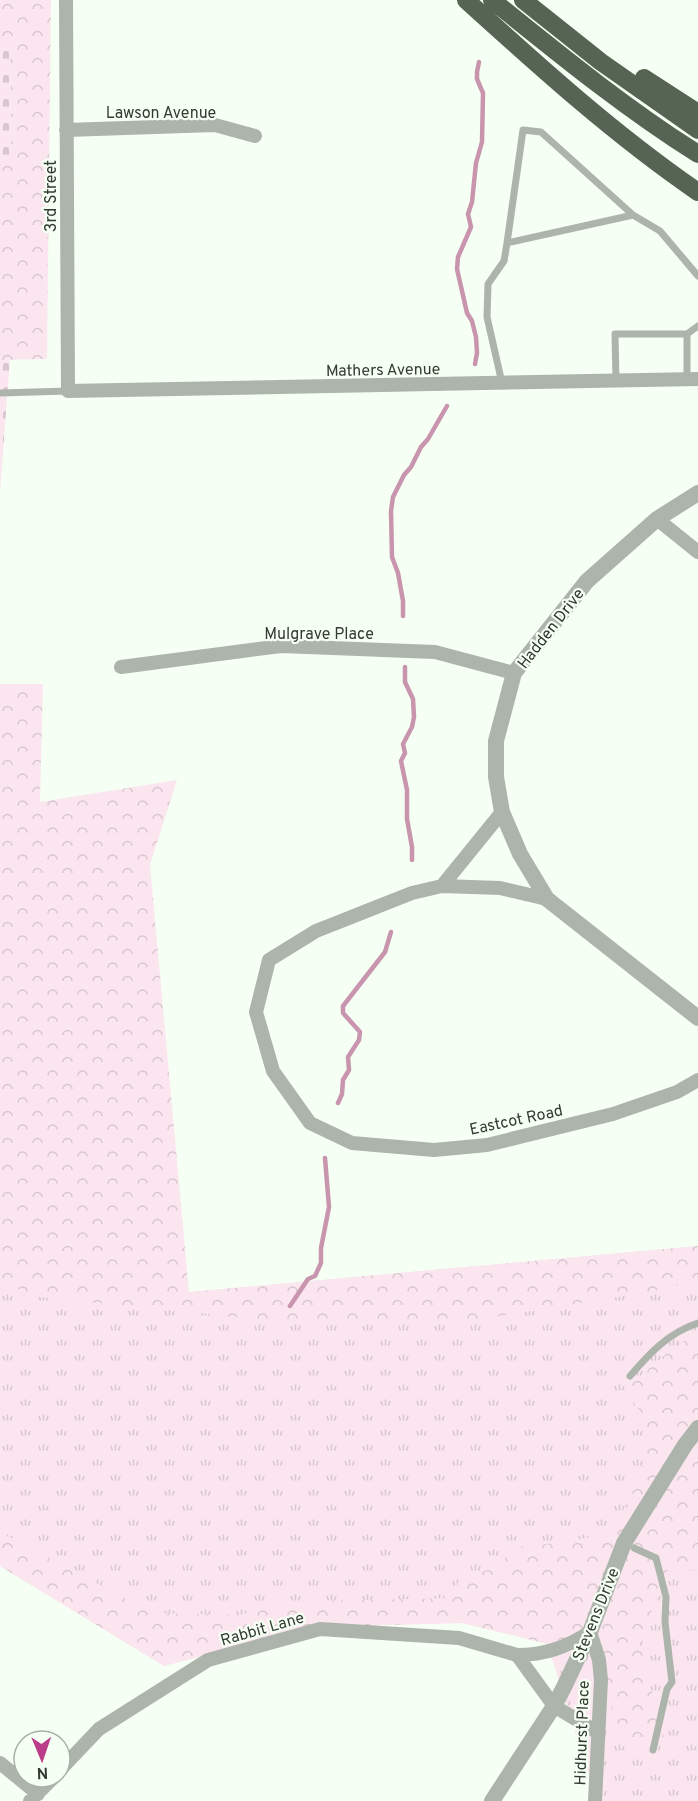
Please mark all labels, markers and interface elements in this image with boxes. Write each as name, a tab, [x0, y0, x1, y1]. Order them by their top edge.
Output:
street label: Lawson Avenue	[106, 104, 216, 124]
street label: 3rd Street	[42, 160, 62, 232]
street label: Mathers Avenue	[326, 360, 440, 382]
street label: Hadden Drive	[514, 585, 589, 674]
street label: Mulgrave Place	[264, 625, 374, 645]
street label: Eastcot Road	[468, 1101, 565, 1141]
street label: Stevens Drive	[569, 1565, 625, 1664]
street label: Rabbit Lane	[218, 1608, 307, 1651]
street label: Hidhurst Place	[571, 1680, 595, 1786]
north arrow	[12, 1729, 72, 1789]
text: N	[36, 1762, 49, 1782]

